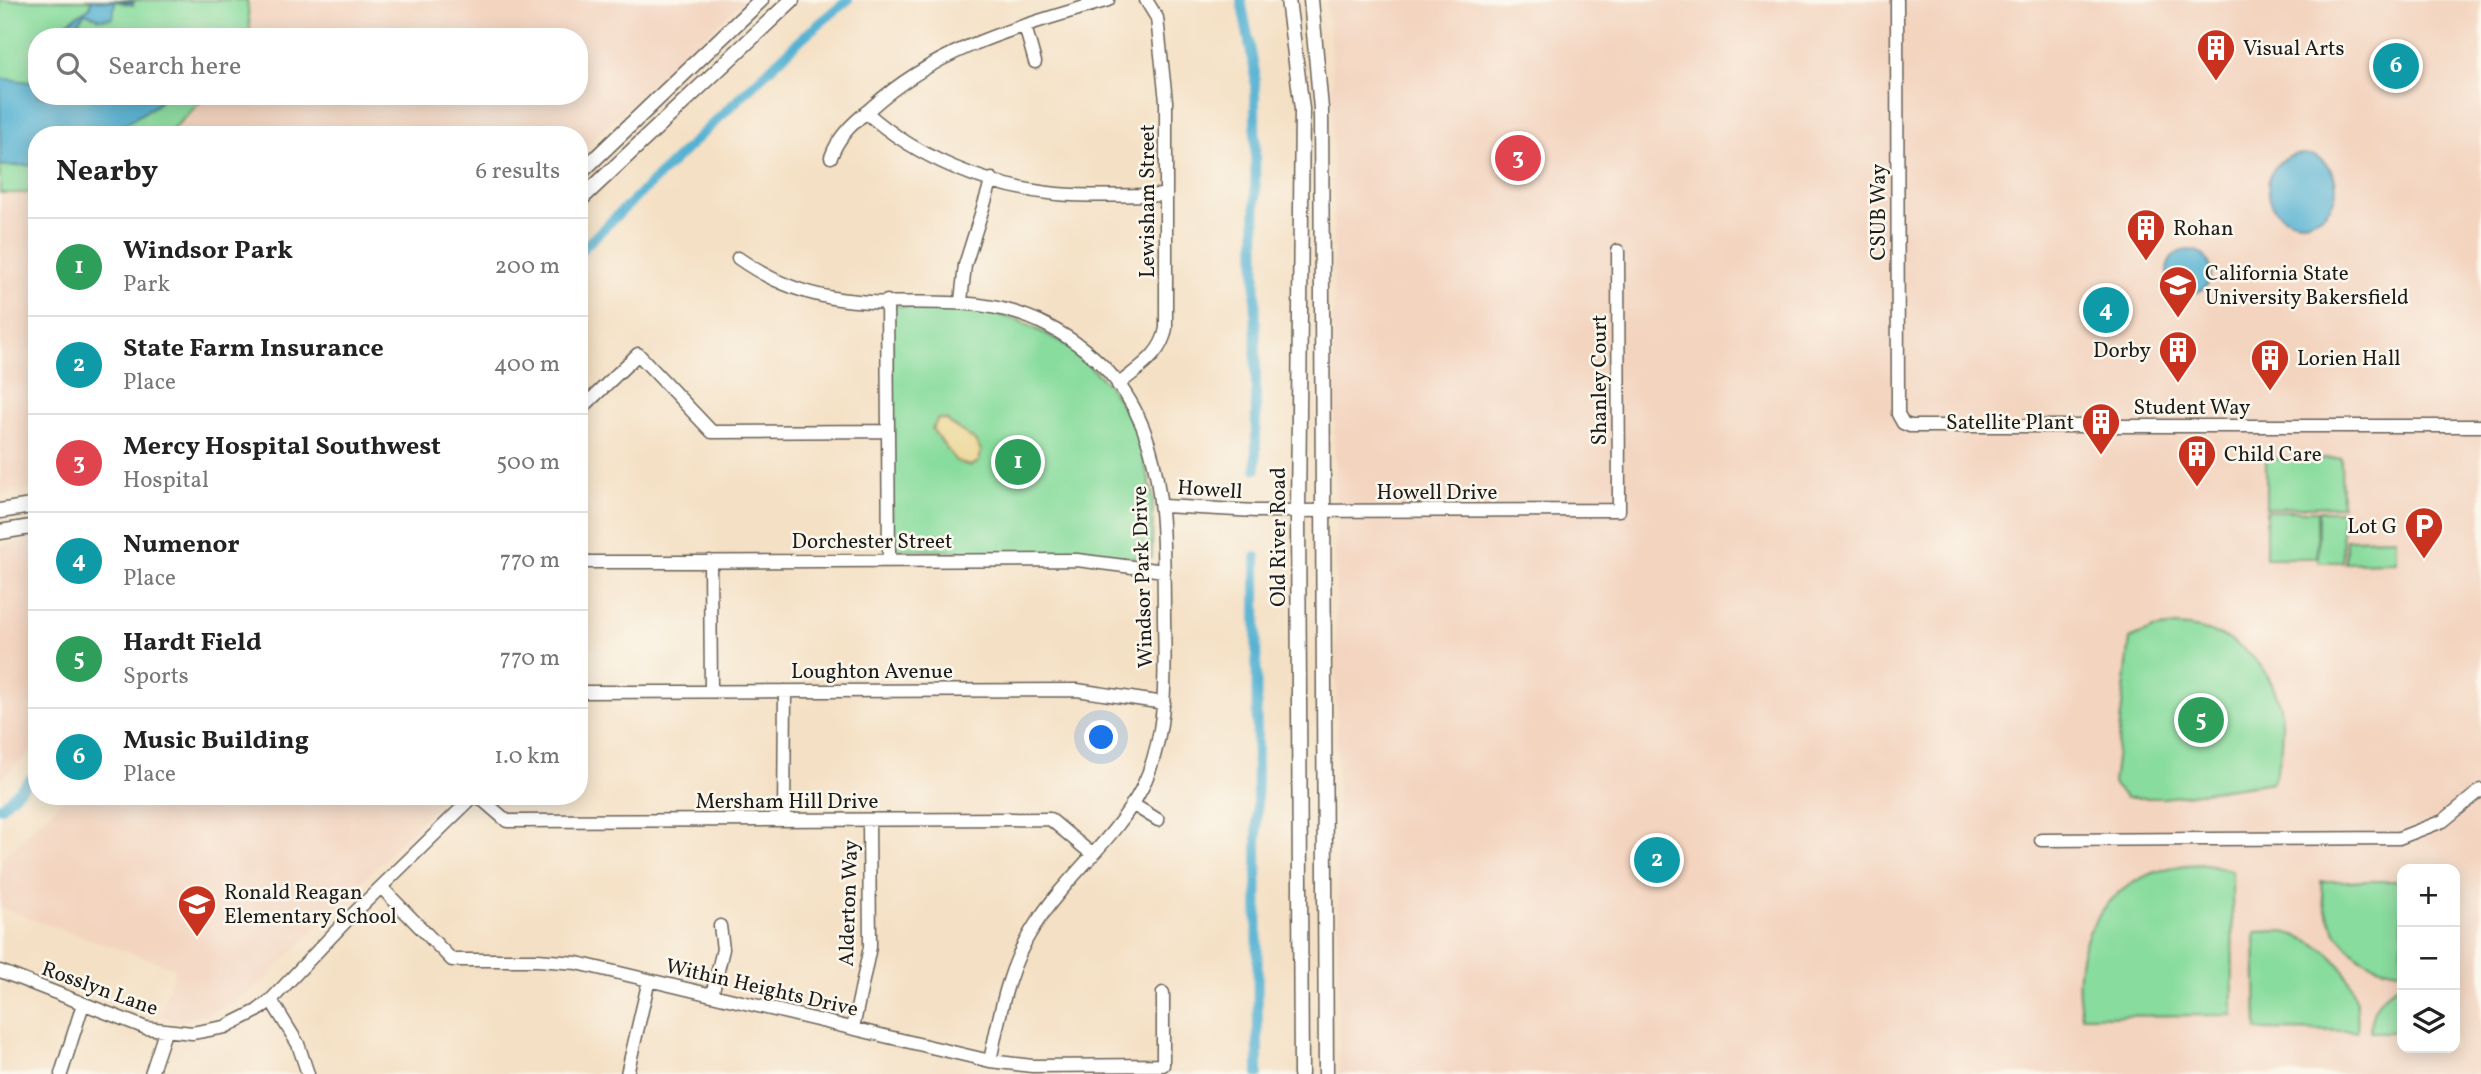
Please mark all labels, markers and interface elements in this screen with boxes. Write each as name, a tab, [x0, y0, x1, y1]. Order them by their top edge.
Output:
building icon: Visual Arts	[2195, 27, 2237, 82]
search box	[28, 28, 588, 105]
place label: Visual Arts	[2243, 35, 2344, 64]
pin: 6	[2373, 40, 2419, 92]
icon: search	[52, 48, 90, 86]
text: Search here	[108, 49, 241, 85]
street label: Lewisham Street	[1134, 124, 1163, 278]
pin: 3	[1495, 132, 1541, 184]
text: Nearby	[56, 151, 158, 193]
text: 6 results	[476, 156, 560, 188]
street label: CSUB Way	[1865, 163, 1894, 260]
building icon: Rohan	[2125, 207, 2167, 262]
place label: Rohan	[2173, 215, 2233, 244]
text: Windsor Park	[123, 233, 293, 269]
text: 1	[74, 251, 84, 283]
text: 200 m	[495, 251, 560, 283]
place label: California State University Bakersfield	[2205, 260, 2409, 313]
school or university icon: California State University Bakersfield	[2157, 264, 2199, 319]
text: Park	[123, 269, 170, 301]
pin: 4	[2083, 284, 2129, 336]
street label: Shanley Court	[1586, 315, 1615, 445]
building icon: Dorby	[2157, 329, 2199, 384]
text: State Farm Insurance	[123, 331, 384, 367]
place label: Dorby	[2093, 337, 2152, 366]
building icon: Lorien Hall	[2249, 337, 2291, 392]
place label: Lorien Hall	[2297, 345, 2401, 374]
text: 2	[73, 349, 85, 381]
text: 400 m	[494, 349, 560, 381]
text: Place	[123, 367, 176, 399]
street label: Student Way	[2134, 394, 2251, 423]
building icon: Satellite Plant	[2080, 401, 2122, 456]
place label: Satellite Plant	[1946, 409, 2074, 438]
text: Mercy Hospital Southwest	[123, 429, 441, 465]
building icon: Child Care	[2176, 433, 2218, 488]
pin: 1	[995, 436, 1041, 488]
place label: Child Care	[2224, 441, 2322, 470]
text: 3	[73, 447, 85, 479]
text: 500 m	[496, 447, 560, 479]
text: Hospital	[123, 465, 209, 497]
street label: Old River Road	[1265, 467, 1294, 607]
street label: Howell	[1176, 474, 1243, 507]
street label: Howell Drive	[1377, 479, 1497, 508]
street label: Windsor Park Drive	[1126, 485, 1161, 669]
parking icon: Lot G	[2403, 505, 2445, 560]
place label: Lot G	[2347, 513, 2397, 542]
text: Numenor	[123, 527, 240, 563]
street label: Dorchester Street	[792, 528, 952, 557]
text: 4	[72, 545, 86, 577]
text: 770 m	[500, 545, 560, 577]
text: Place	[123, 563, 176, 595]
text: Hardt Field	[123, 625, 262, 661]
text: 5	[73, 643, 85, 675]
text: 770 m	[500, 643, 560, 675]
street label: Loughton Avenue	[791, 658, 953, 687]
text: Sports	[123, 661, 189, 693]
pin: 5	[2178, 694, 2224, 746]
your location	[1084, 720, 1118, 754]
text: Music Building	[123, 723, 309, 759]
text: 6	[73, 741, 85, 773]
text: 1.0 km	[494, 741, 560, 773]
text: Place	[123, 759, 176, 791]
street label: Mersham Hill Drive	[696, 788, 878, 817]
pin: 2	[1634, 834, 1680, 886]
street label: Alderton Way	[833, 839, 866, 967]
map controls	[2397, 864, 2460, 1053]
button: +	[2397, 864, 2460, 927]
place label: Ronald Reagan Elementary School	[224, 879, 397, 932]
school or university icon: Ronald Reagan Elementary School	[176, 883, 218, 938]
button: −	[2397, 927, 2460, 990]
street label: Within Heights Drive	[662, 952, 861, 1025]
street label: Rosslyn Lane	[37, 955, 162, 1024]
button: layers	[2397, 990, 2460, 1053]

